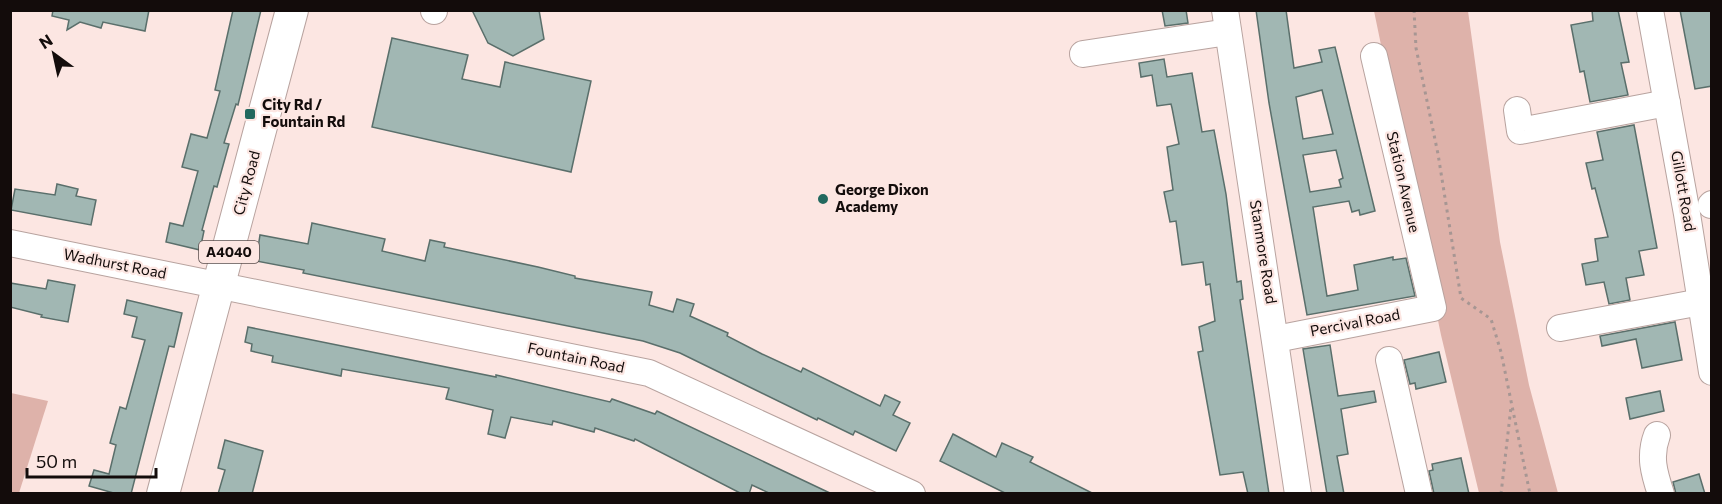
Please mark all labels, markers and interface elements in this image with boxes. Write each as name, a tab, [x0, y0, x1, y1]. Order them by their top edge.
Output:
north arrow	[24, 24, 84, 84]
text: N	[35, 30, 56, 52]
place label: City Rd / Fountain Rd	[262, 95, 345, 130]
marker: City Rd / Fountain Rd	[243, 107, 257, 121]
street label: Station Avenue	[1384, 130, 1424, 234]
street label: City Road	[229, 149, 263, 217]
street label: Gillott Road	[1668, 149, 1700, 233]
place label: George Dixon Academy	[835, 180, 929, 215]
marker: George Dixon Academy	[816, 192, 830, 206]
street label: Stanmore Road	[1247, 199, 1281, 305]
road number: A4040	[199, 241, 259, 263]
street label: Wadhurst Road	[62, 244, 168, 282]
street label: Percival Road	[1308, 304, 1401, 340]
street label: Fountain Road	[526, 338, 626, 376]
scale bar	[27, 441, 156, 479]
text: 50 m	[36, 450, 77, 472]

